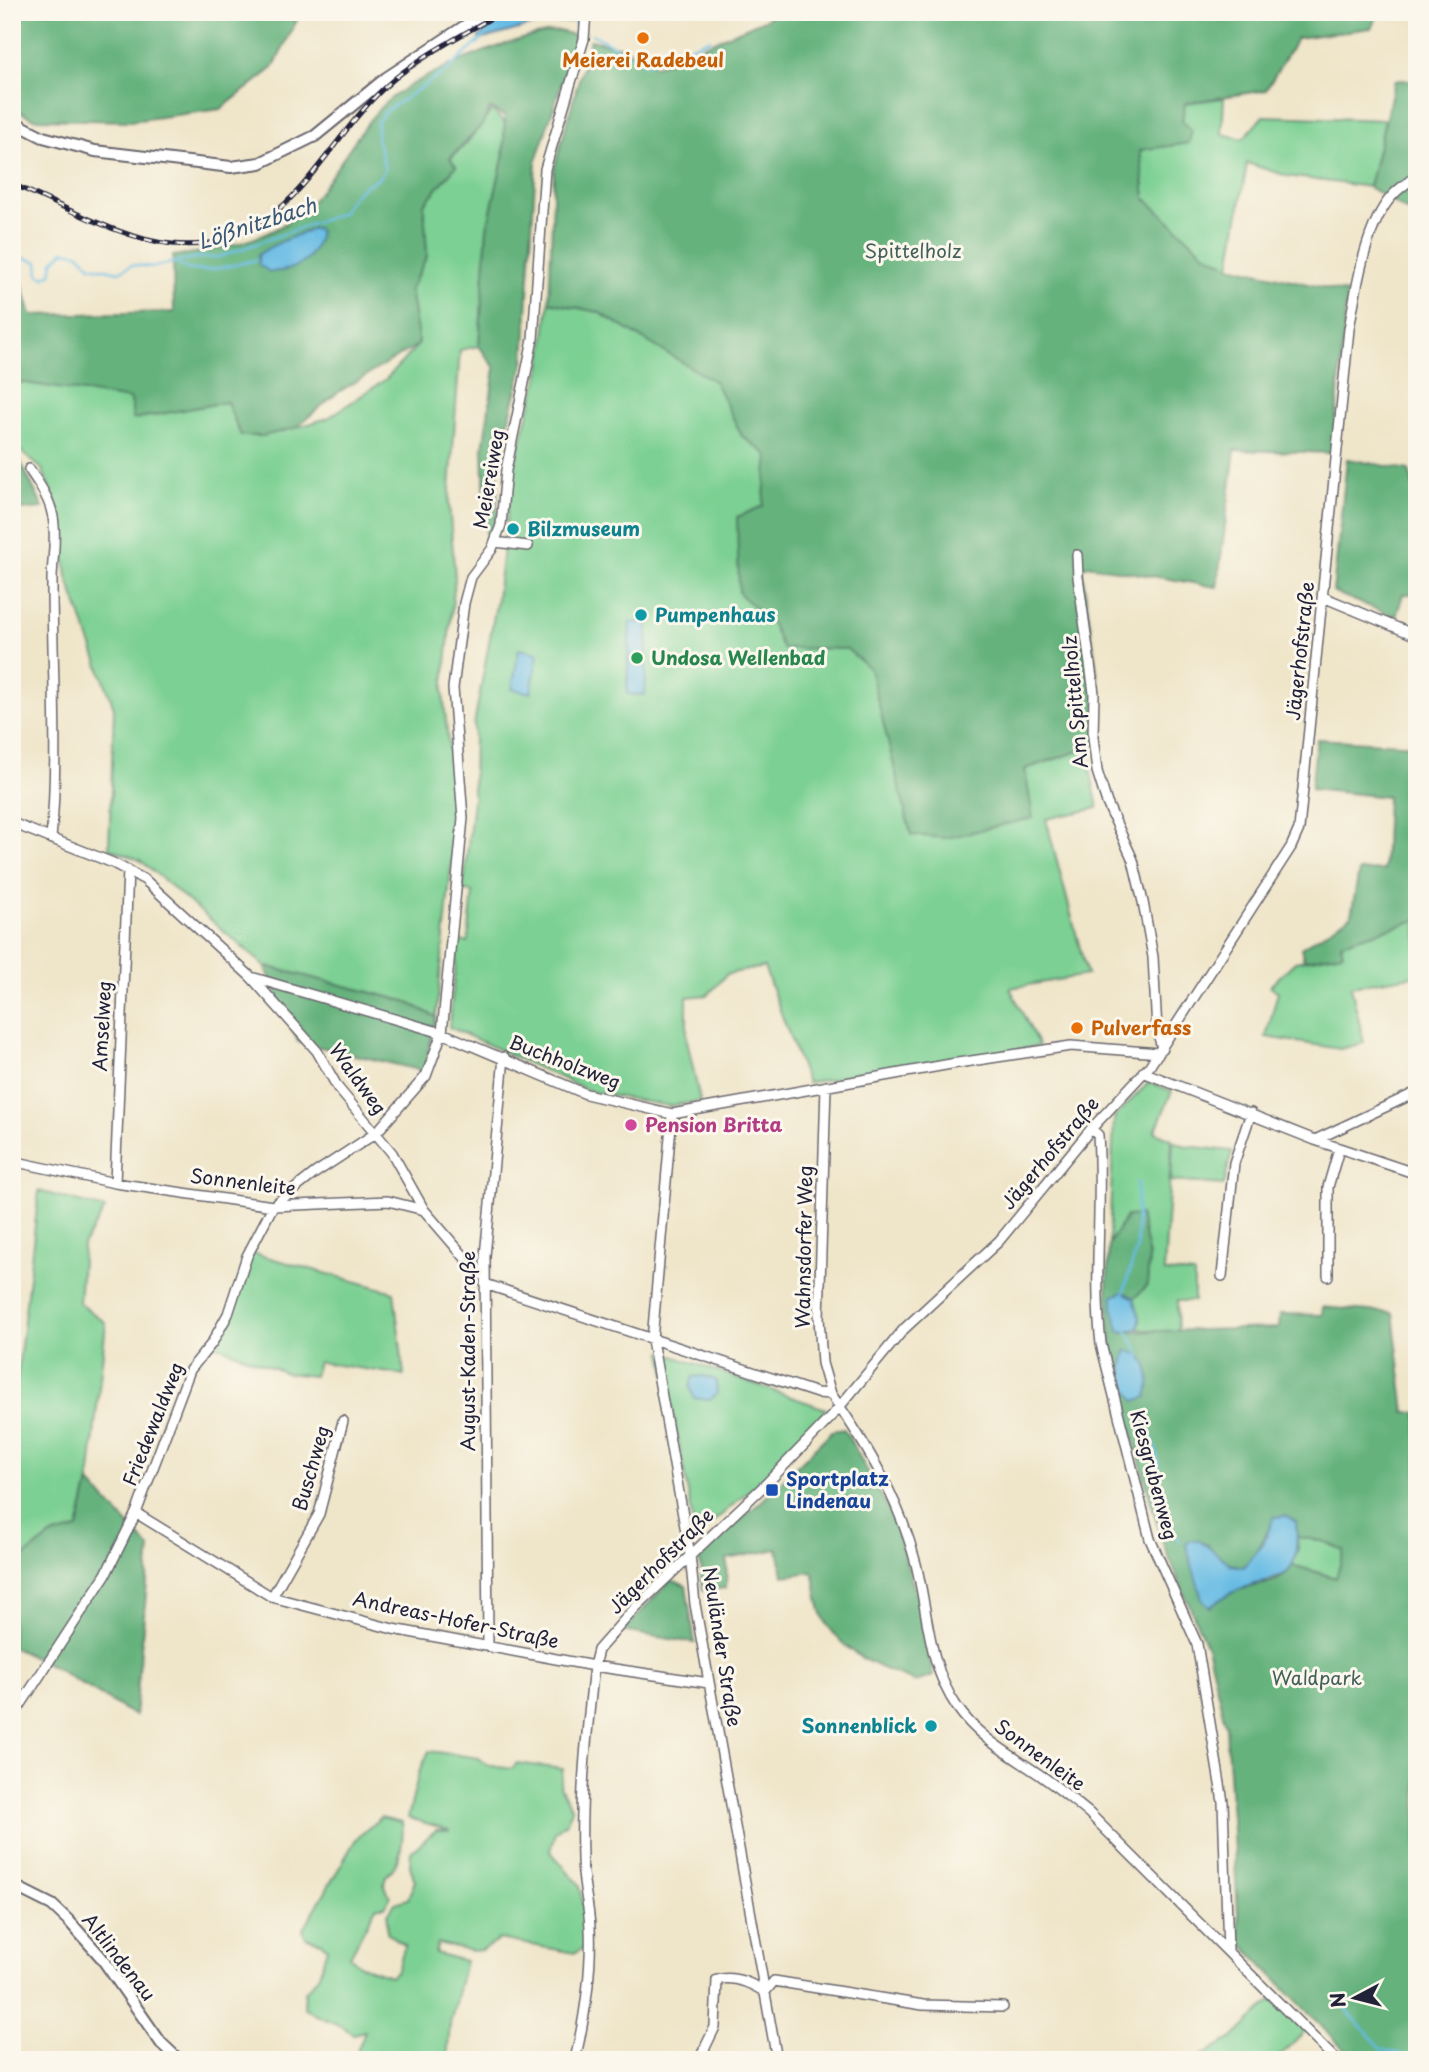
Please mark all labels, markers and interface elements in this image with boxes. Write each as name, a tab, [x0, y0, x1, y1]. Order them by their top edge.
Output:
marker: Meierei Radebeul	[635, 30, 651, 46]
place label: Meierei Radebeul	[562, 45, 724, 73]
water label: Lößnitzbach	[193, 188, 321, 256]
park label: Spittelholz	[864, 236, 962, 264]
street label: Meiereiweg	[465, 427, 511, 531]
place label: Bilzmuseum	[527, 514, 640, 542]
marker: Bilzmuseum	[505, 521, 521, 537]
street label: Jägerhofstraße	[1278, 580, 1320, 722]
place label: Pumpenhaus	[655, 600, 776, 628]
marker: Pumpenhaus	[633, 607, 649, 623]
street label: Am Spittelholz	[1054, 634, 1094, 770]
place label: Undosa Wellenbad	[651, 643, 826, 671]
marker: Undosa Wellenbad	[629, 650, 645, 666]
street label: Amselweg	[85, 980, 117, 1072]
place label: Pulverfass	[1091, 1013, 1191, 1041]
marker: Pulverfass	[1069, 1020, 1085, 1036]
street label: Buchholzweg	[506, 1027, 625, 1095]
street label: Waldweg	[323, 1037, 394, 1120]
street label: Jägerhofstraße	[994, 1090, 1105, 1215]
place label: Pension Britta	[645, 1110, 782, 1138]
marker: Pension Britta	[623, 1117, 639, 1133]
street label: Sonnenleite	[189, 1161, 298, 1201]
street label: Wahnsdorfer Weg	[788, 1165, 818, 1329]
street label: August-Kaden-Straße	[453, 1251, 481, 1451]
street label: Friedewaldweg	[114, 1357, 190, 1490]
street label: Kiesgrubenweg	[1124, 1407, 1186, 1543]
street label: Buschweg	[284, 1422, 336, 1514]
place label: Sportplatz Lindenau	[786, 1464, 889, 1514]
marker: Sportplatz Lindenau	[764, 1482, 780, 1498]
street label: Jägerhofstraße	[601, 1501, 719, 1619]
street label: Neuländer Straße	[697, 1565, 749, 1729]
street label: Andreas-Hofer-Straße	[351, 1583, 562, 1655]
park label: Waldpark	[1272, 1663, 1363, 1691]
place label: Sonnenblick	[802, 1711, 917, 1739]
street label: Sonnenleite	[989, 1712, 1092, 1797]
marker: Sonnenblick	[923, 1718, 939, 1734]
street label: Altlindenau	[76, 1906, 163, 2006]
north arrow	[1320, 1964, 1390, 2034]
text: N	[1322, 1991, 1352, 2009]

